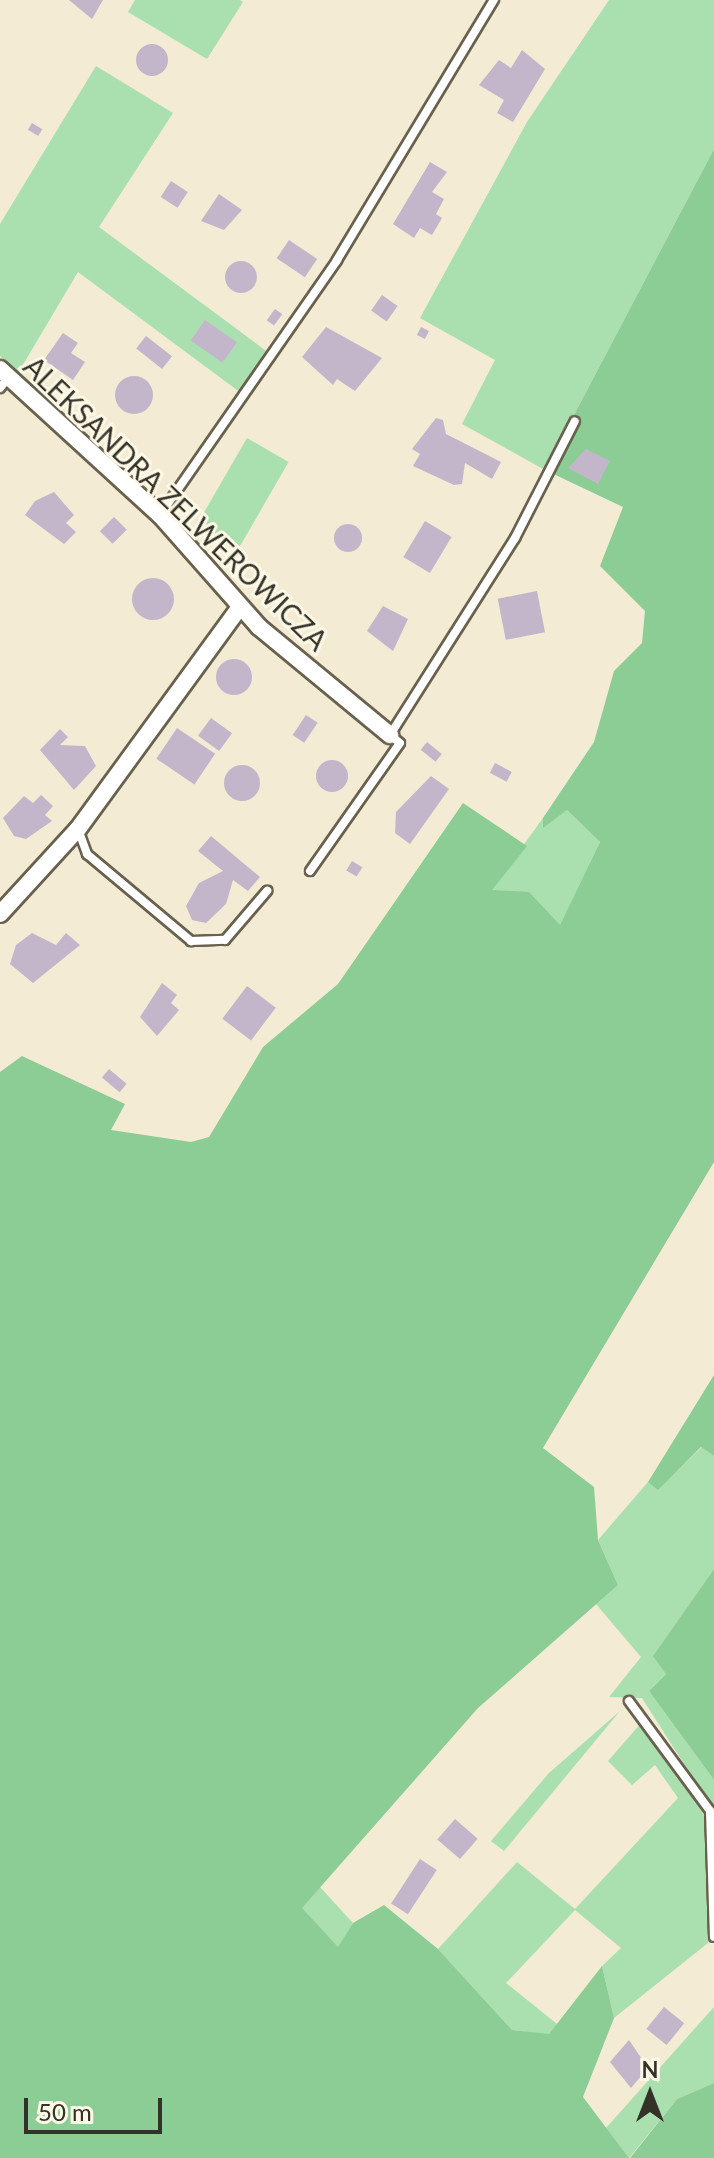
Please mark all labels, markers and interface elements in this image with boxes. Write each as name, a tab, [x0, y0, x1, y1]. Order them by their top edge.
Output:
street label: ALEKSANDRA ZELWEROWICZA	[17, 349, 335, 657]
north arrow	[610, 2054, 690, 2134]
text: N	[642, 2056, 658, 2083]
scale bar	[28, 2082, 166, 2132]
text: 50 m	[38, 2097, 92, 2126]

